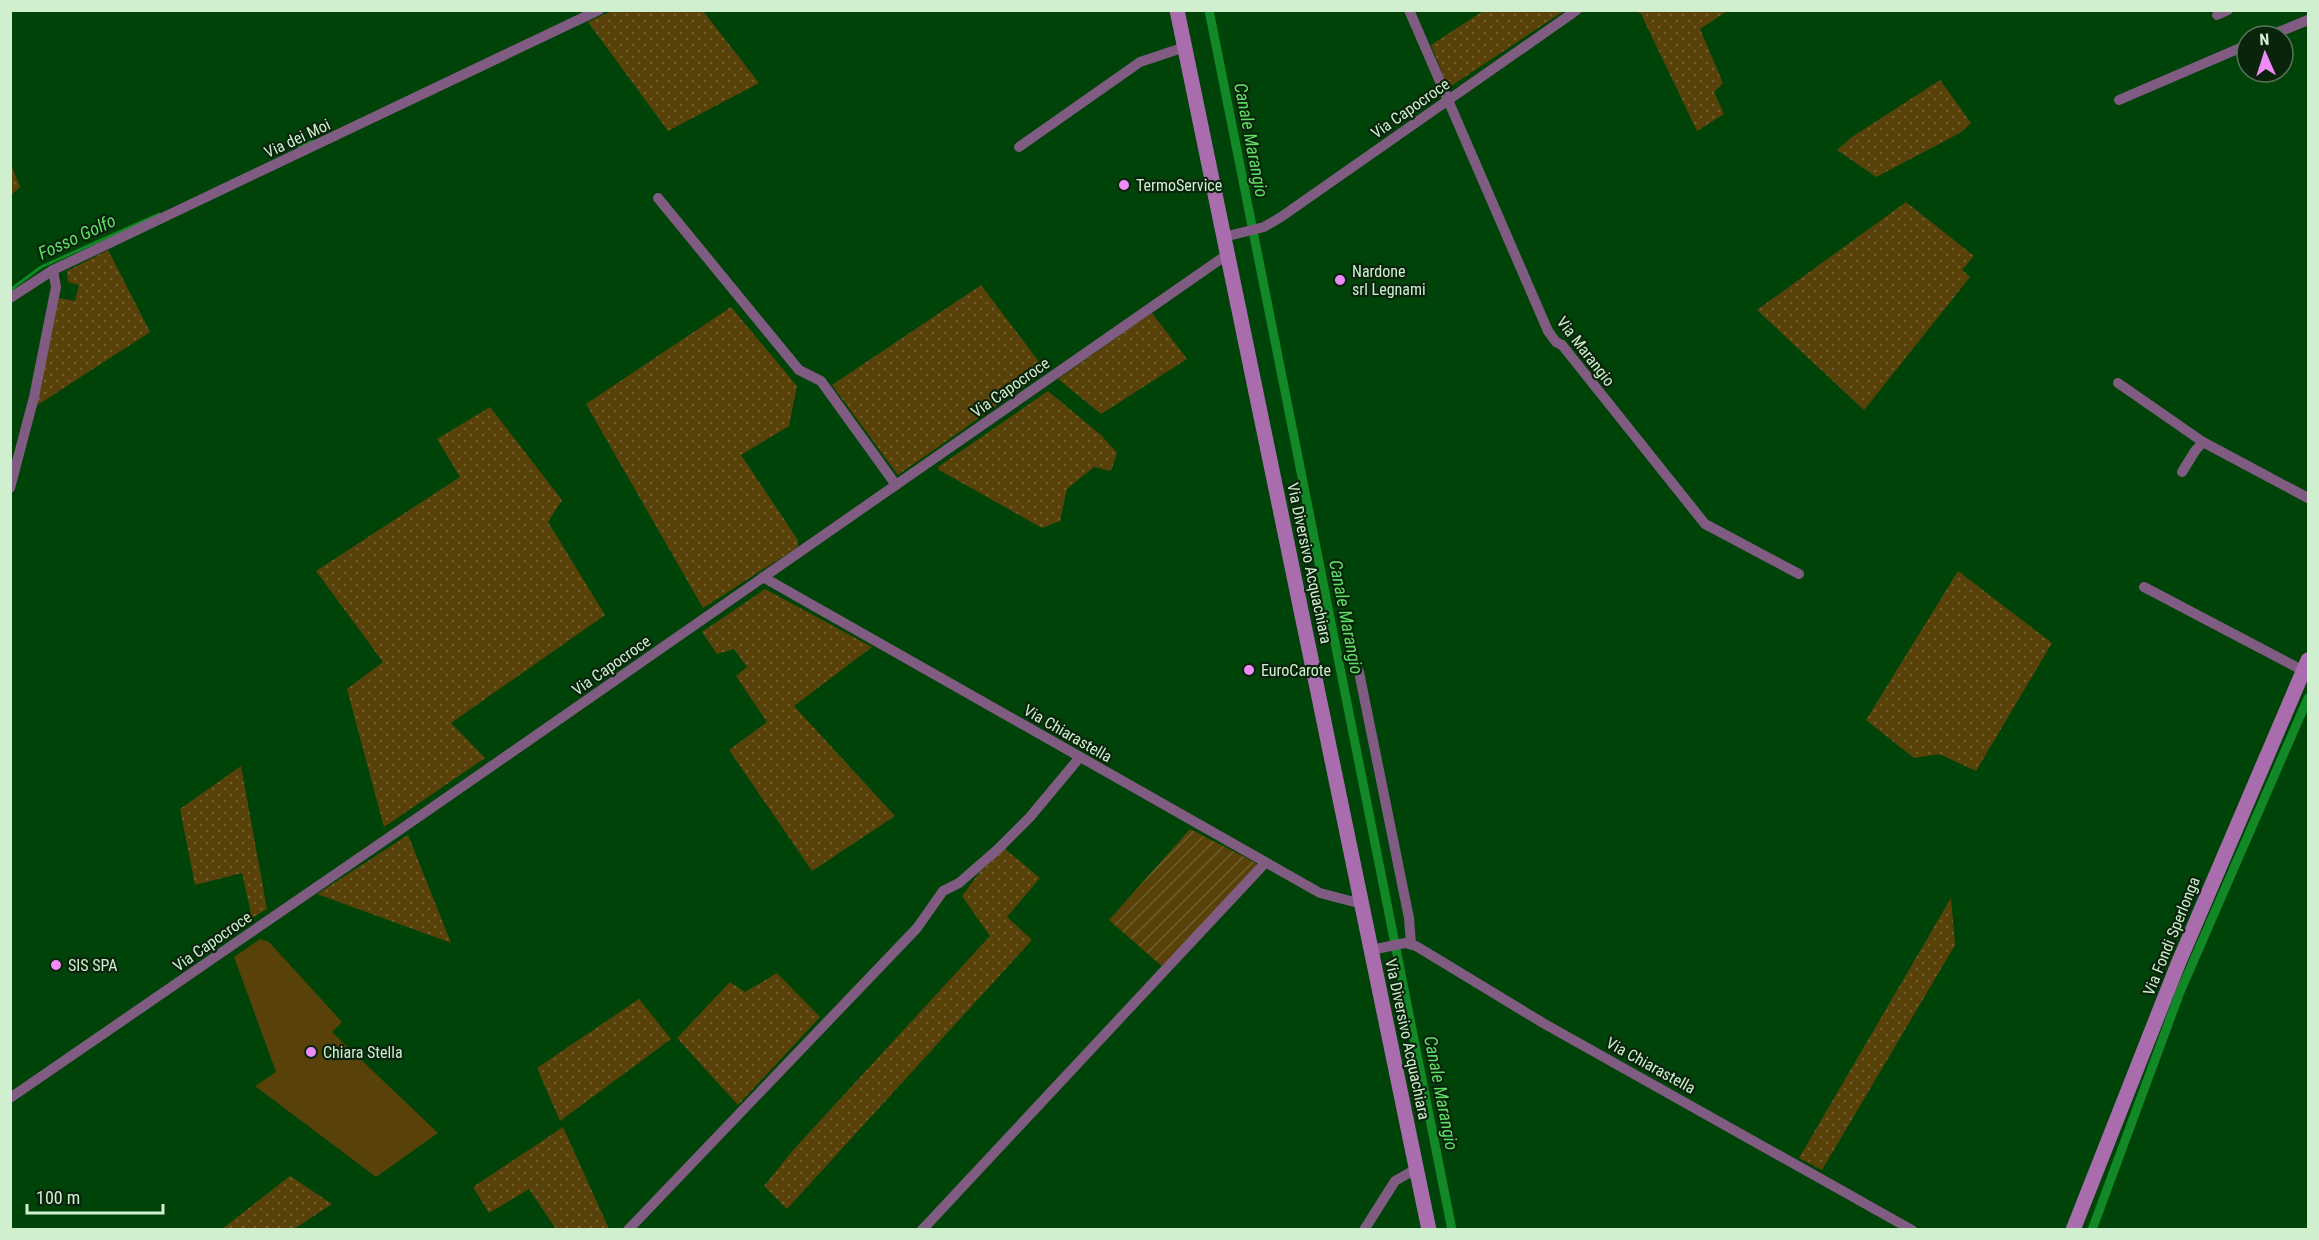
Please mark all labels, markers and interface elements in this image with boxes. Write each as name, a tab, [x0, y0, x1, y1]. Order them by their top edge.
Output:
north arrow	[2235, 24, 2295, 84]
text: N	[2259, 30, 2270, 49]
street label: Via Capocroce	[1367, 74, 1453, 142]
water label: Canale Marangio	[1230, 81, 1273, 199]
street label: Via dei Moi	[261, 115, 333, 162]
place label: TermoService	[1136, 176, 1222, 195]
marker: TermoService	[1117, 178, 1131, 192]
water label: Fosso Golfo	[35, 209, 119, 264]
place label: Nardone srl Legnami	[1352, 262, 1426, 299]
marker: Nardone srl Legnami	[1333, 273, 1347, 287]
street label: Via Marangio	[1552, 313, 1619, 390]
street label: Via Capocroce	[967, 353, 1053, 421]
street label: Via Diversivo Acquachiara	[1283, 481, 1336, 645]
water label: Canale Marangio	[1325, 558, 1368, 676]
street label: Via Capocroce	[568, 631, 654, 699]
place label: EuroCarote	[1261, 661, 1331, 680]
marker: EuroCarote	[1242, 663, 1256, 677]
street label: Via Chiarastella	[1020, 700, 1115, 766]
street label: Via Fondi Sperlonga	[2139, 874, 2204, 998]
street label: Via Capocroce	[169, 907, 255, 975]
place label: SIS SPA	[68, 956, 118, 975]
street label: Via Diversivo Acquachiara	[1381, 957, 1434, 1121]
marker: SIS SPA	[49, 958, 63, 972]
street label: Via Chiarastella	[1603, 1033, 1699, 1098]
water label: Canale Marangio	[1420, 1034, 1463, 1152]
place label: Chiara Stella	[323, 1043, 403, 1062]
marker: Chiara Stella	[304, 1045, 318, 1059]
scale bar	[27, 1177, 164, 1215]
text: 100 m	[36, 1187, 80, 1208]

